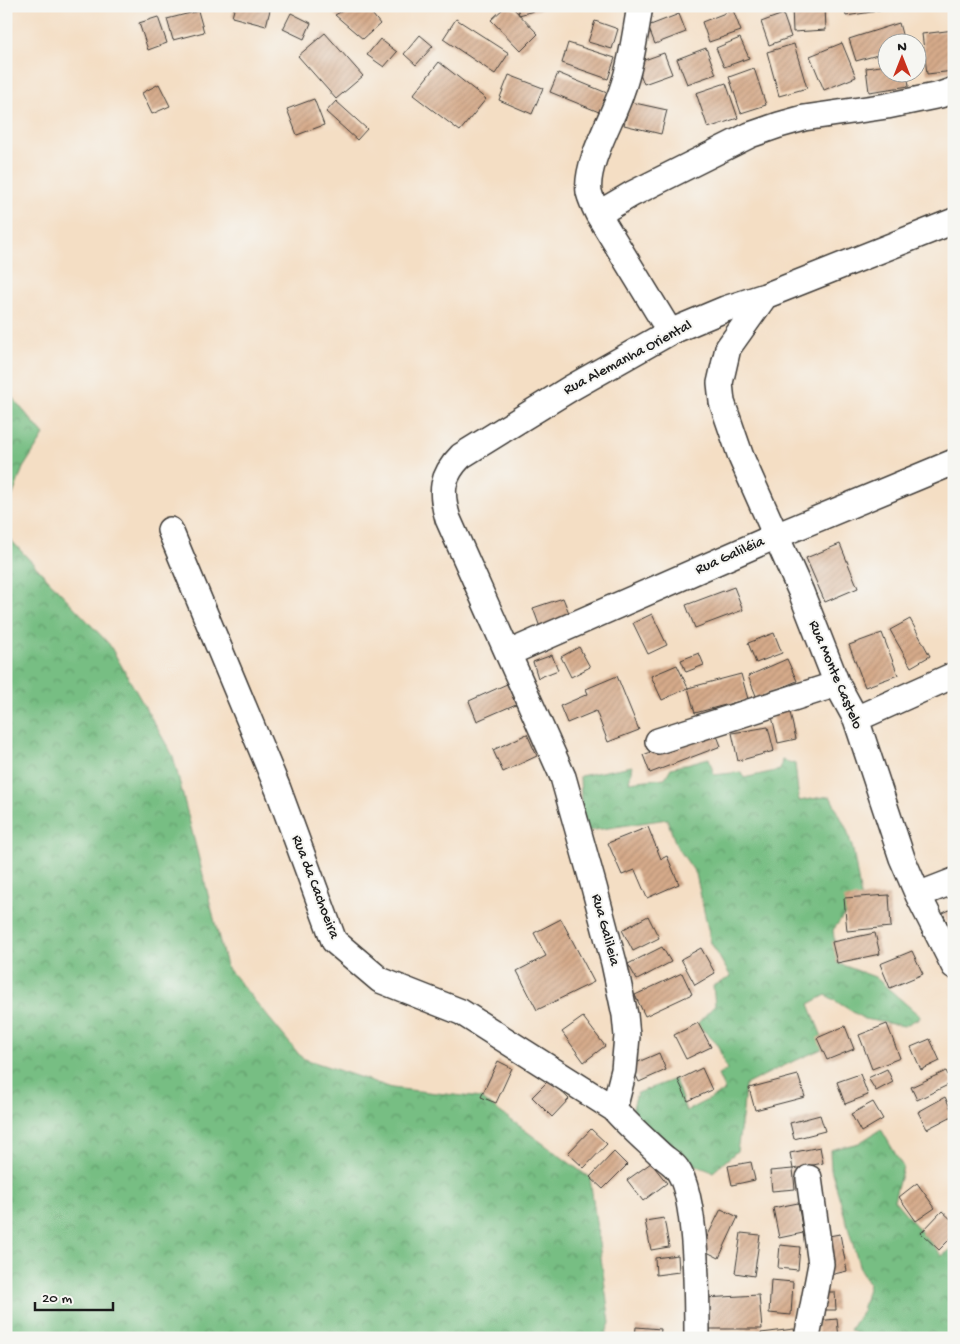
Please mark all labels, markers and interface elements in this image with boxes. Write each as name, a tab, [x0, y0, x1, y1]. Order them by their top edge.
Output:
north arrow	[878, 32, 928, 82]
text: N	[897, 39, 907, 56]
street label: Rua Alemanha Oriental	[561, 317, 695, 399]
street label: Rua Galiléia	[693, 533, 768, 579]
street label: Rua Monte Castelo	[804, 618, 866, 732]
street label: Rua da Cachoeira	[287, 833, 343, 942]
street label: Rua Galileia	[587, 892, 623, 969]
scale bar	[35, 1279, 112, 1311]
text: 20 m	[42, 1290, 72, 1308]

